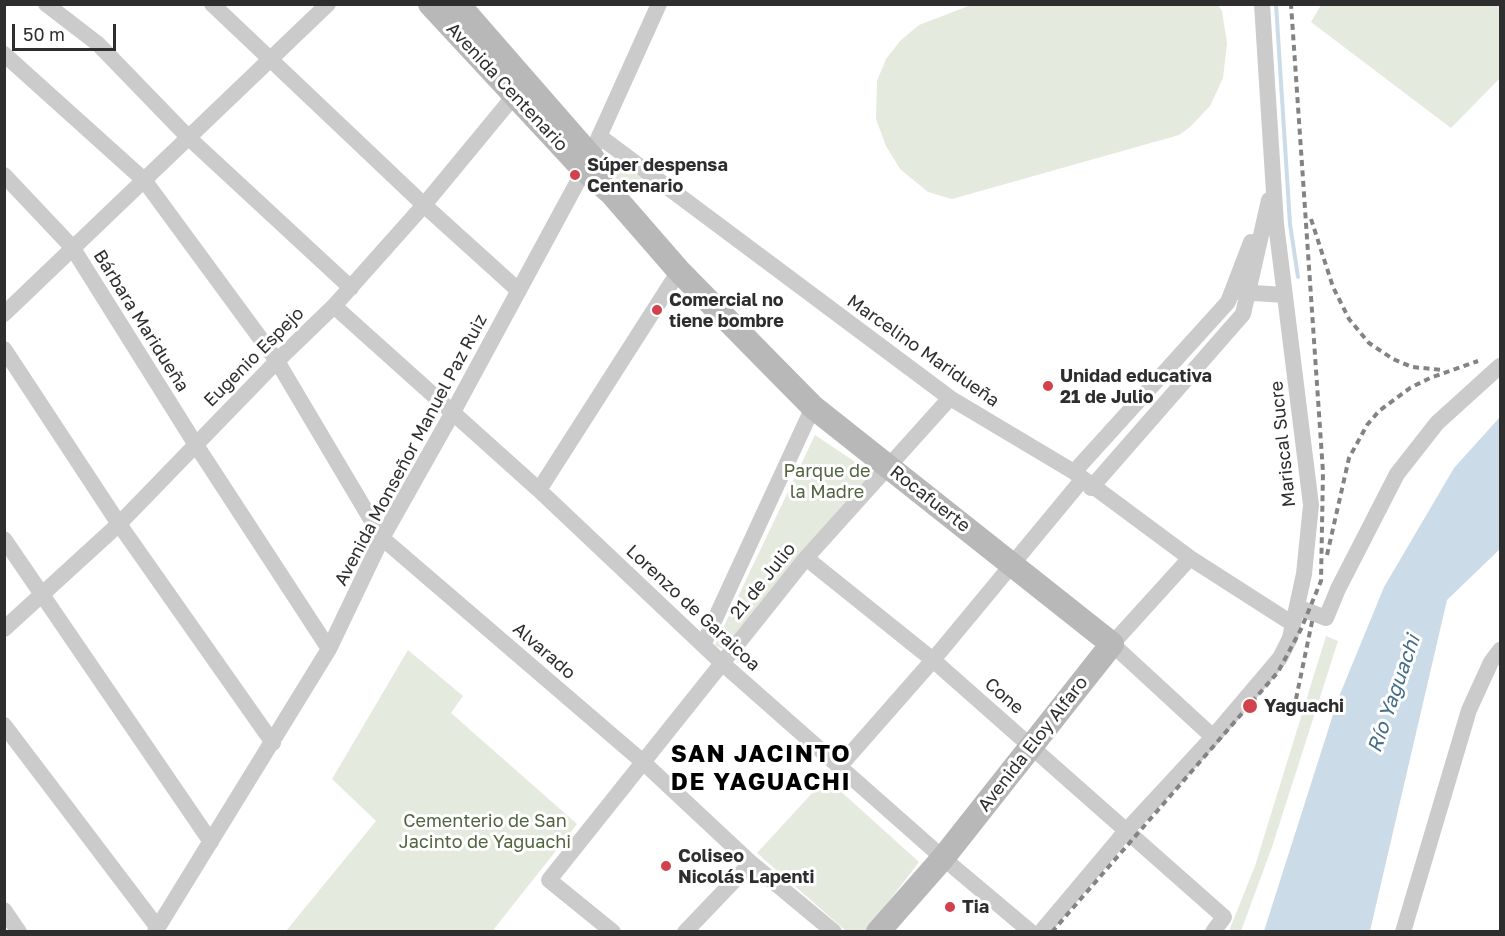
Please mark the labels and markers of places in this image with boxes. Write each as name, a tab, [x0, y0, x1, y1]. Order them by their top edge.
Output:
place label: Súper despensa Centenario	[587, 154, 728, 196]
marker: Súper despensa Centenario	[568, 168, 582, 182]
place label: Comercial no tiene bombre	[669, 289, 784, 332]
marker: Comercial no tiene bombre	[650, 303, 664, 317]
place label: Unidad educativa 21 de Julio	[1060, 365, 1212, 407]
marker: Unidad educativa 21 de Julio	[1041, 379, 1055, 393]
place label: Yaguachi	[1264, 695, 1344, 717]
marker: Yaguachi	[1241, 697, 1259, 715]
place label: Coliseo Nicolás Lapenti	[678, 845, 814, 888]
marker: Coliseo Nicolás Lapenti	[659, 859, 673, 873]
place label: Tia	[962, 896, 989, 918]
marker: Tia	[943, 900, 957, 914]

